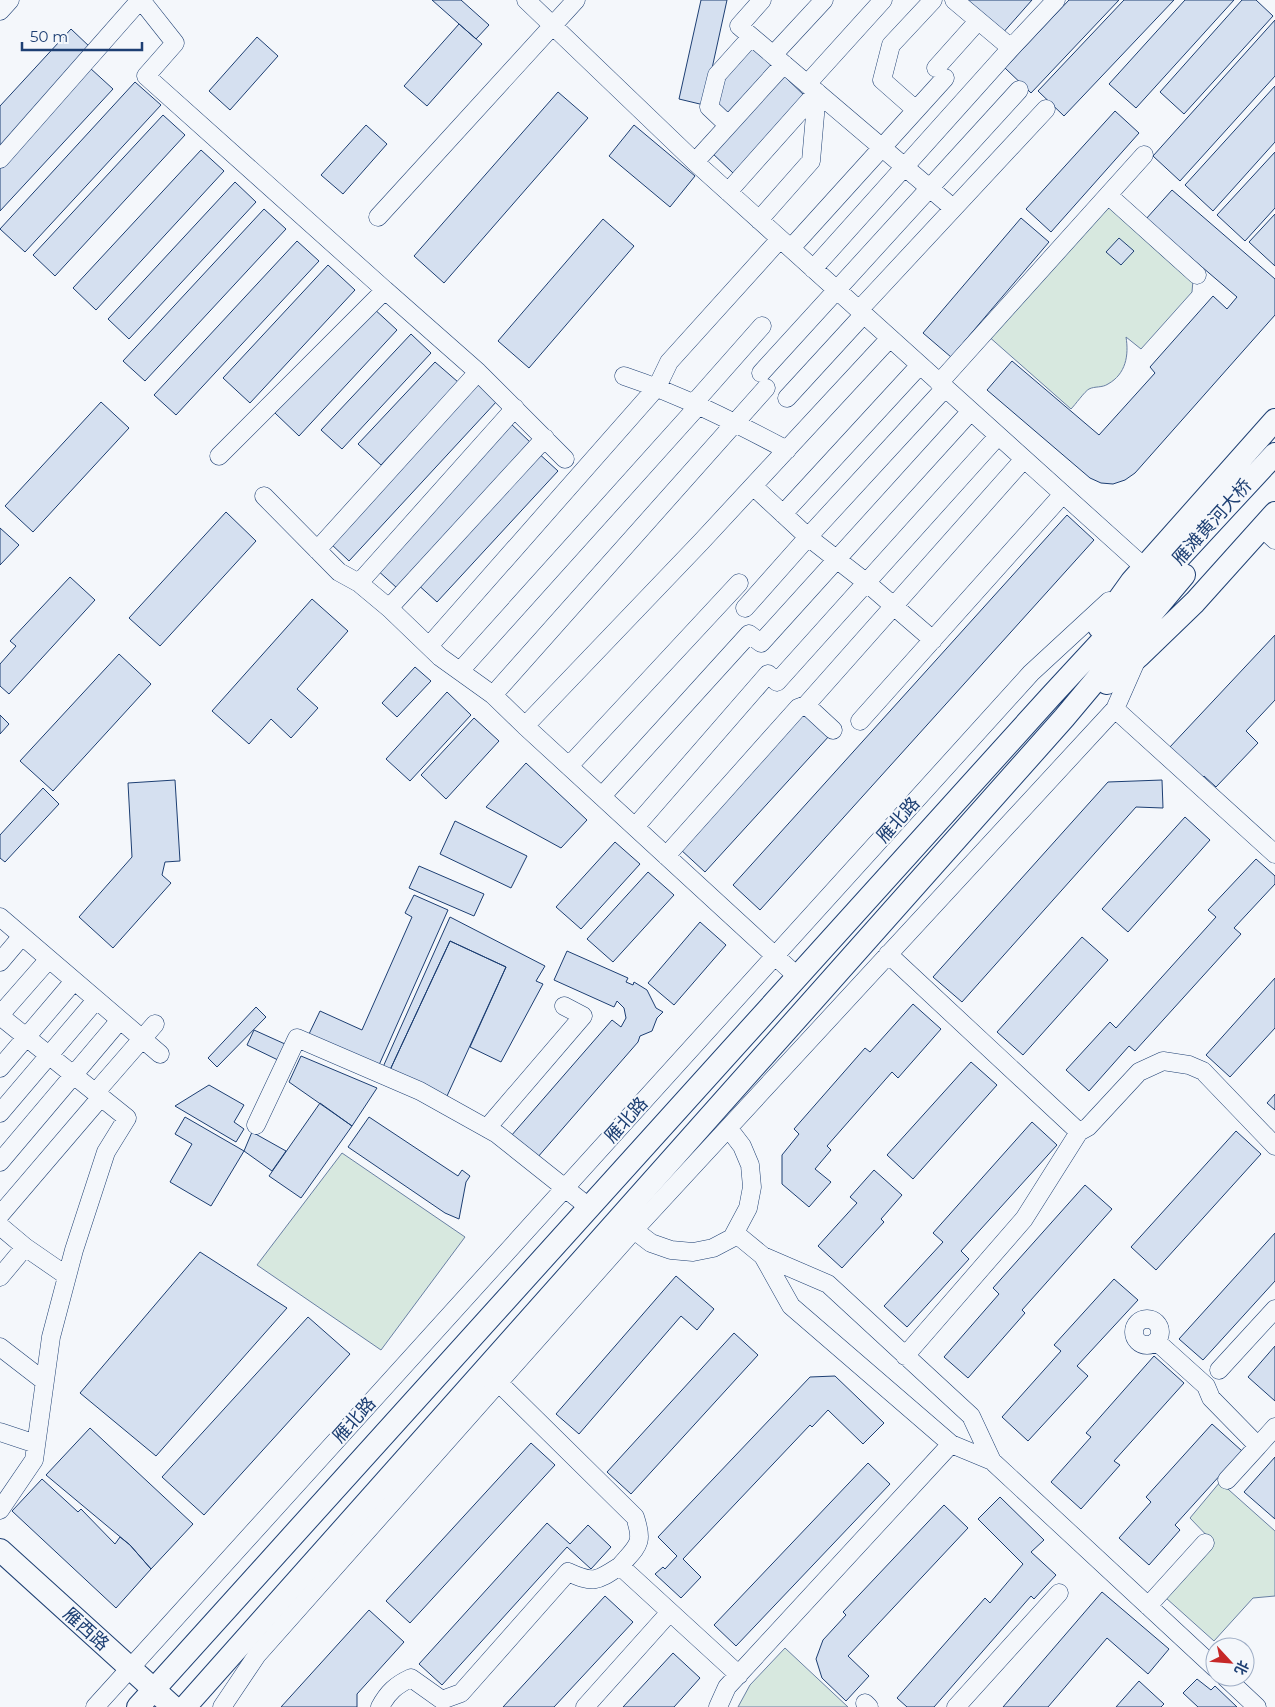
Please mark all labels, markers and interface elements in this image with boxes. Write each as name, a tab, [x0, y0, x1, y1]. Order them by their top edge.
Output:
scale bar	[22, 20, 142, 52]
text: 50 m	[30, 27, 68, 46]
street label: 雁滩黄河大桥	[1168, 475, 1256, 569]
street label: 雁北路	[872, 793, 924, 847]
street label: 雁北路	[600, 1093, 652, 1147]
street label: 雁北路	[328, 1393, 380, 1447]
street label: 雁西路	[59, 1603, 113, 1655]
north arrow	[1205, 1637, 1255, 1687]
text: 北	[1231, 1657, 1253, 1678]

